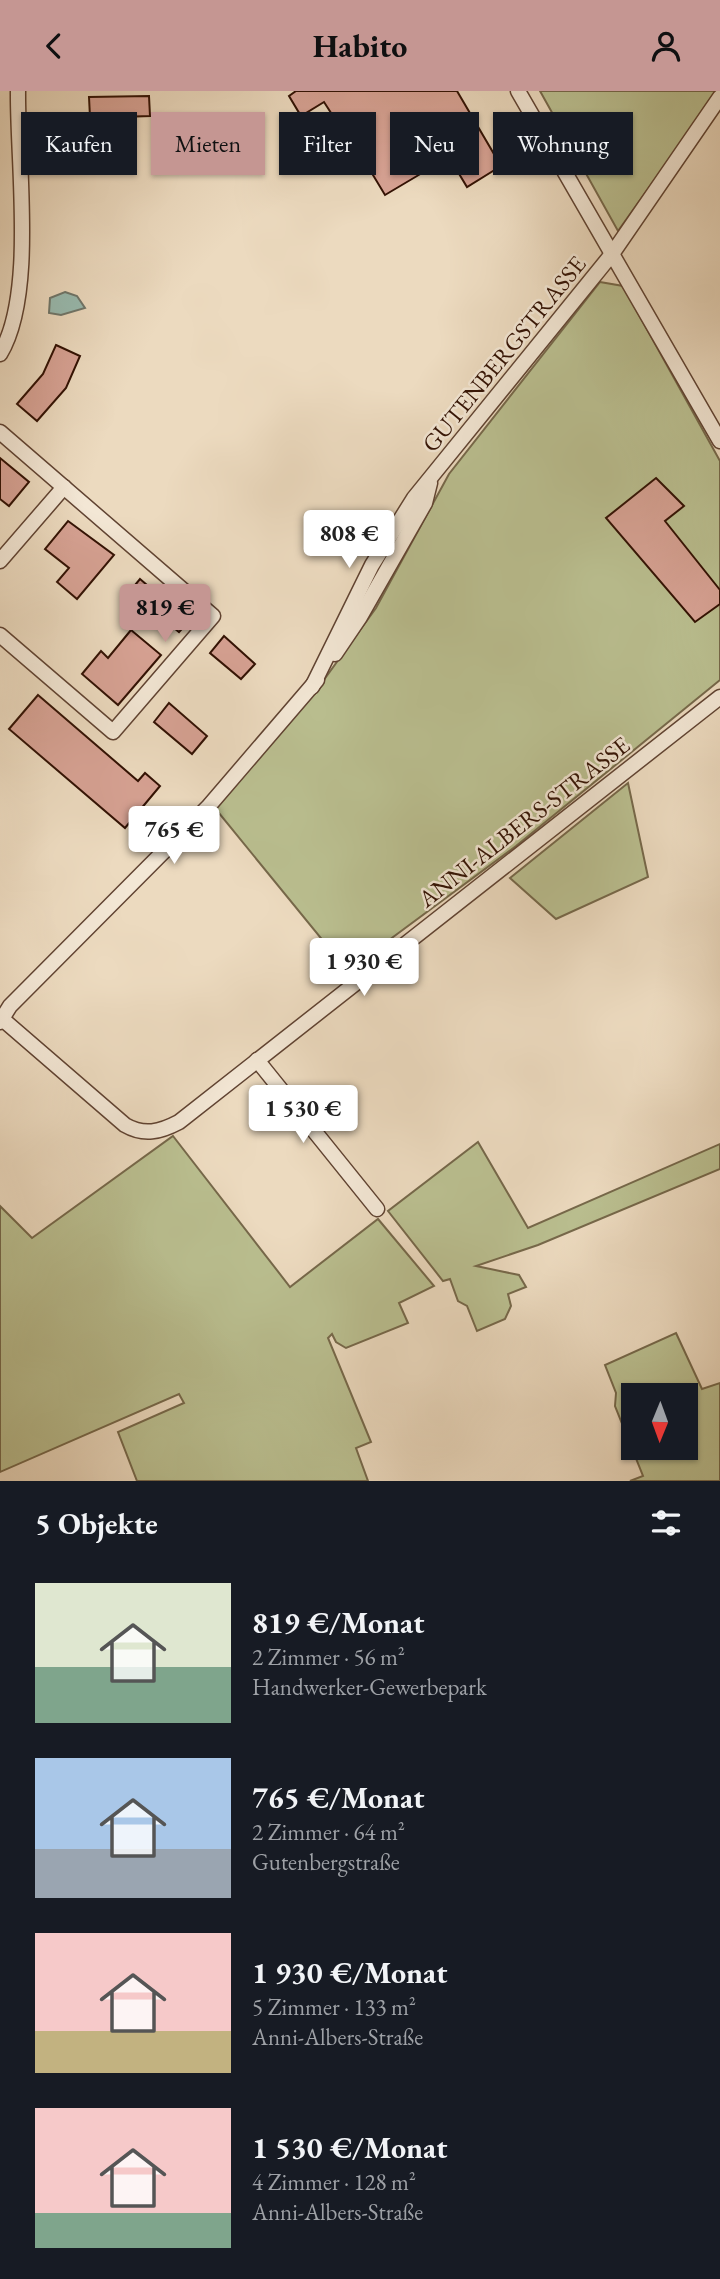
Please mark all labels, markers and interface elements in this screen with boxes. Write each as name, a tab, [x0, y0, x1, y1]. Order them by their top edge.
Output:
text: Habito	[313, 25, 407, 67]
icon: back	[35, 27, 73, 65]
icon: person	[647, 27, 685, 65]
chip: Kaufen	[21, 112, 137, 175]
chip: Mieten	[151, 112, 265, 175]
chip: Filter	[279, 112, 376, 175]
chip: Neu	[390, 112, 479, 175]
chip: Wohnung	[493, 112, 633, 175]
street label: GUTENBERGSTRASSE	[415, 249, 592, 458]
pin: 808 €	[300, 511, 398, 570]
text: 808 €	[320, 518, 378, 548]
pin: 819 €	[116, 585, 214, 644]
text: 819 €	[136, 592, 194, 622]
street label: ANNI-ALBERS-STRASSE	[411, 729, 636, 915]
pin: 765 €	[125, 807, 223, 866]
text: 765 €	[145, 814, 203, 844]
pin: 1 930 €	[299, 939, 429, 998]
text: 1 930 €	[326, 946, 402, 976]
pin: 1 530 €	[238, 1086, 368, 1145]
text: 1 530 €	[265, 1093, 341, 1123]
north arrow	[621, 1383, 698, 1459]
map controls	[621, 1383, 698, 1460]
text: 5 Objekte	[35, 1504, 158, 1543]
icon: filters	[647, 1504, 685, 1542]
text: 819 €/Monat	[252, 1603, 424, 1642]
icon: home	[91, 1611, 175, 1695]
text: 2 Zimmer · 56 m²	[252, 1642, 405, 1672]
text: Handwerker-Gewerbepark	[252, 1672, 487, 1702]
text: 765 €/Monat	[252, 1778, 424, 1817]
icon: home	[91, 1786, 175, 1870]
text: 2 Zimmer · 64 m²	[252, 1817, 405, 1847]
text: Gutenbergstraße	[252, 1847, 400, 1877]
text: 1 930 €/Monat	[252, 1953, 447, 1992]
icon: home	[91, 1961, 175, 2045]
text: 5 Zimmer · 133 m²	[252, 1992, 416, 2022]
text: Anni-Albers-Straße	[252, 2022, 423, 2052]
text: 1 530 €/Monat	[252, 2128, 447, 2167]
icon: home	[91, 2136, 175, 2220]
text: 4 Zimmer · 128 m²	[252, 2167, 416, 2197]
text: Anni-Albers-Straße	[252, 2197, 423, 2227]

